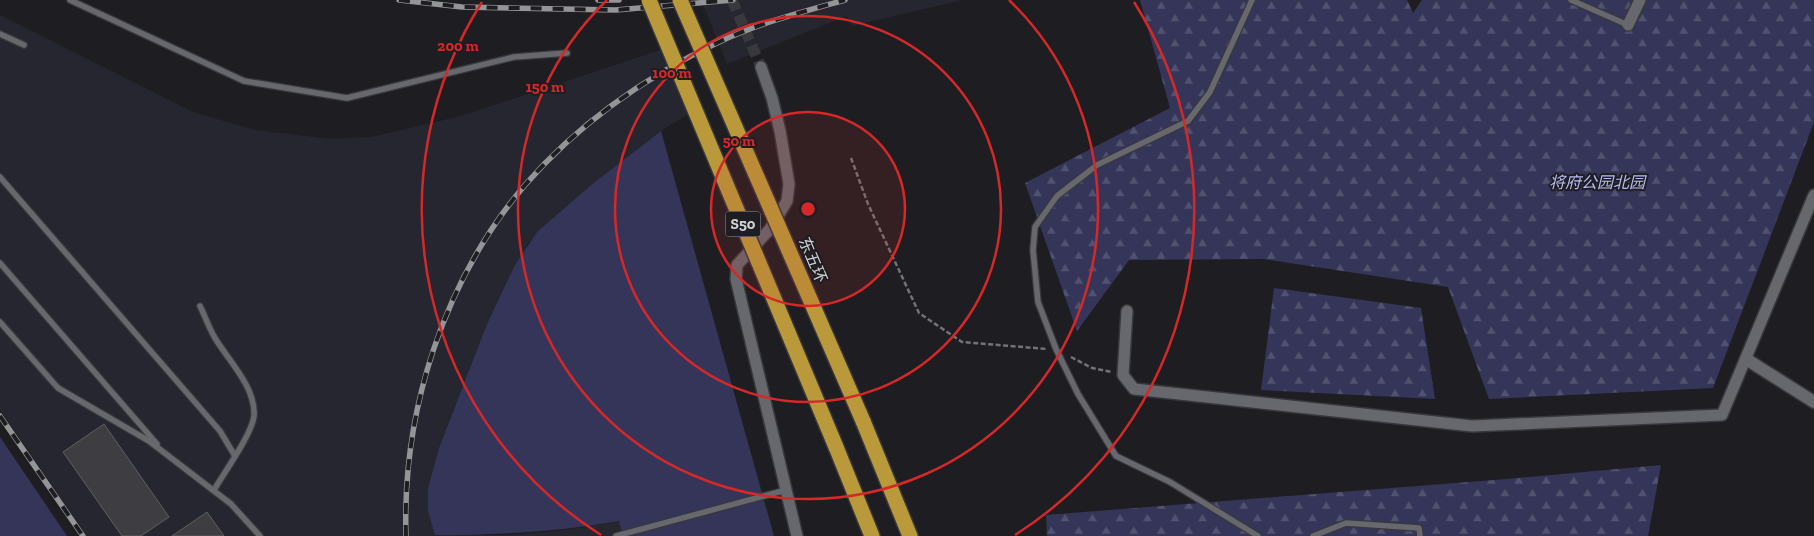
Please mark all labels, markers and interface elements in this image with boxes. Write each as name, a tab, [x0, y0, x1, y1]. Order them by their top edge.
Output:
text: 200 m	[437, 37, 479, 55]
text: 100 m	[652, 64, 692, 82]
text: 150 m	[526, 78, 564, 96]
text: 50 m	[723, 132, 755, 150]
park label: 将府公园北园	[1549, 173, 1647, 192]
centre of rings	[799, 200, 817, 218]
road number: S50	[726, 212, 760, 236]
street label: 东五环	[795, 234, 831, 286]

